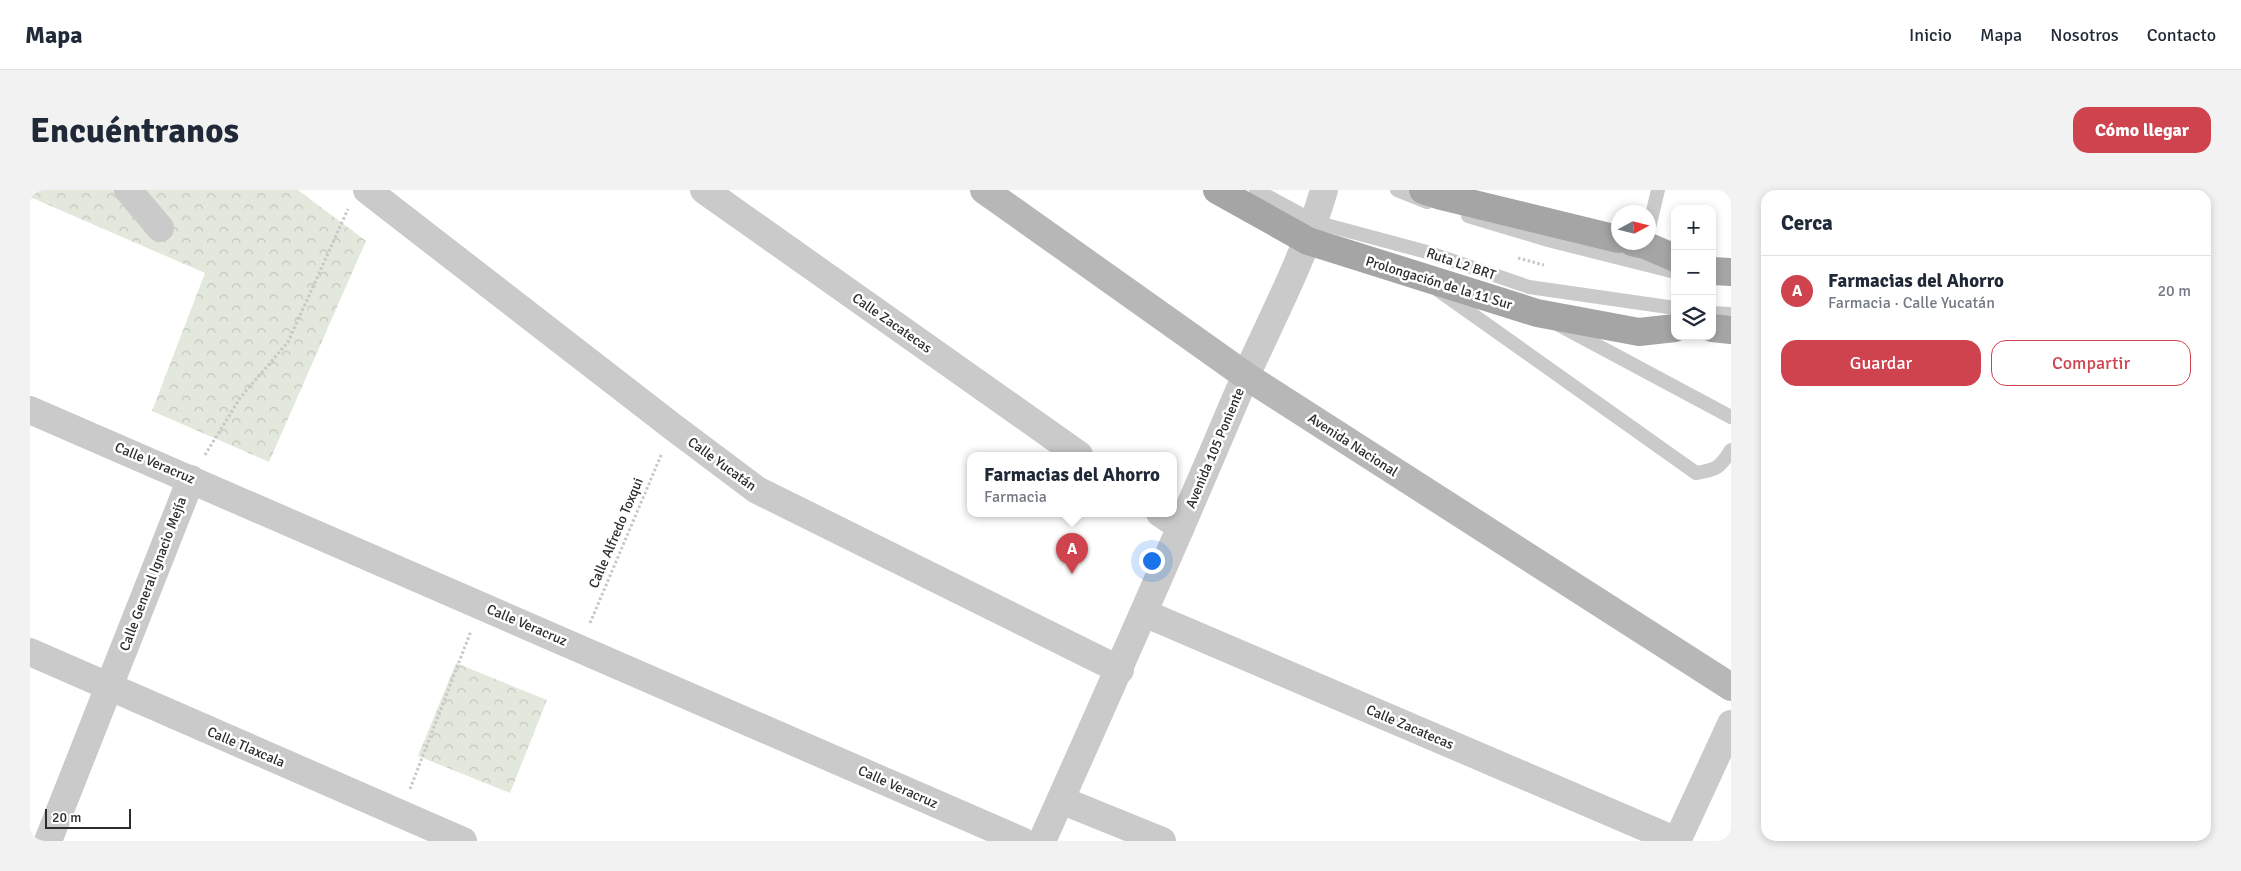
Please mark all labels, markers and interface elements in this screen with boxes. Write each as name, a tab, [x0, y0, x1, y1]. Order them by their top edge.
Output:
text: Mapa	[25, 20, 83, 50]
text: Inicio	[1909, 24, 1952, 46]
text: Mapa	[1980, 24, 2022, 46]
text: Nosotros	[2050, 24, 2119, 46]
text: Contacto	[2147, 24, 2216, 46]
button: Cómo llegar	[2073, 107, 2211, 153]
text: Encuéntranos	[30, 109, 239, 152]
north arrow	[1611, 205, 1656, 250]
map controls	[1671, 205, 1716, 340]
button: +	[1671, 205, 1716, 250]
text: Cerca	[1781, 210, 1833, 236]
street label: Ruta L2 BRT	[1424, 244, 1498, 284]
button: −	[1671, 250, 1716, 295]
street label: Prolongación de la 11 Sur	[1364, 253, 1515, 314]
text: Farmacias del Ahorro	[1828, 269, 2004, 293]
text: A	[1792, 281, 1802, 301]
text: 20 m	[2157, 281, 2191, 301]
street label: Calle Zacatecas	[849, 289, 935, 357]
text: Farmacia · Calle Yucatán	[1828, 293, 1995, 313]
button: layers	[1671, 295, 1716, 340]
button: Guardar	[1781, 340, 1981, 386]
button: Compartir	[1991, 340, 2191, 386]
street label: Avenida 105 Poniente	[1182, 385, 1248, 511]
street label: Avenida Nacional	[1305, 410, 1401, 480]
street label: Calle Yucatán	[684, 433, 760, 495]
street label: Calle Veracruz	[112, 438, 198, 488]
popup	[967, 452, 1177, 517]
text: Farmacias del Ahorro	[984, 463, 1160, 487]
street label: Calle Alfredo Toxqui	[585, 475, 647, 591]
text: Farmacia	[984, 487, 1047, 507]
street label: Calle General Ignacio Mejía	[116, 495, 190, 653]
pin: A	[1056, 533, 1088, 574]
your location	[1139, 548, 1165, 574]
street label: Calle Veracruz	[484, 600, 570, 650]
street label: Calle Zacatecas	[1364, 701, 1456, 753]
street label: Calle Tlaxcala	[205, 723, 287, 771]
street label: Calle Veracruz	[855, 762, 941, 812]
scale bar	[45, 806, 131, 829]
text: 20 m	[52, 809, 81, 826]

